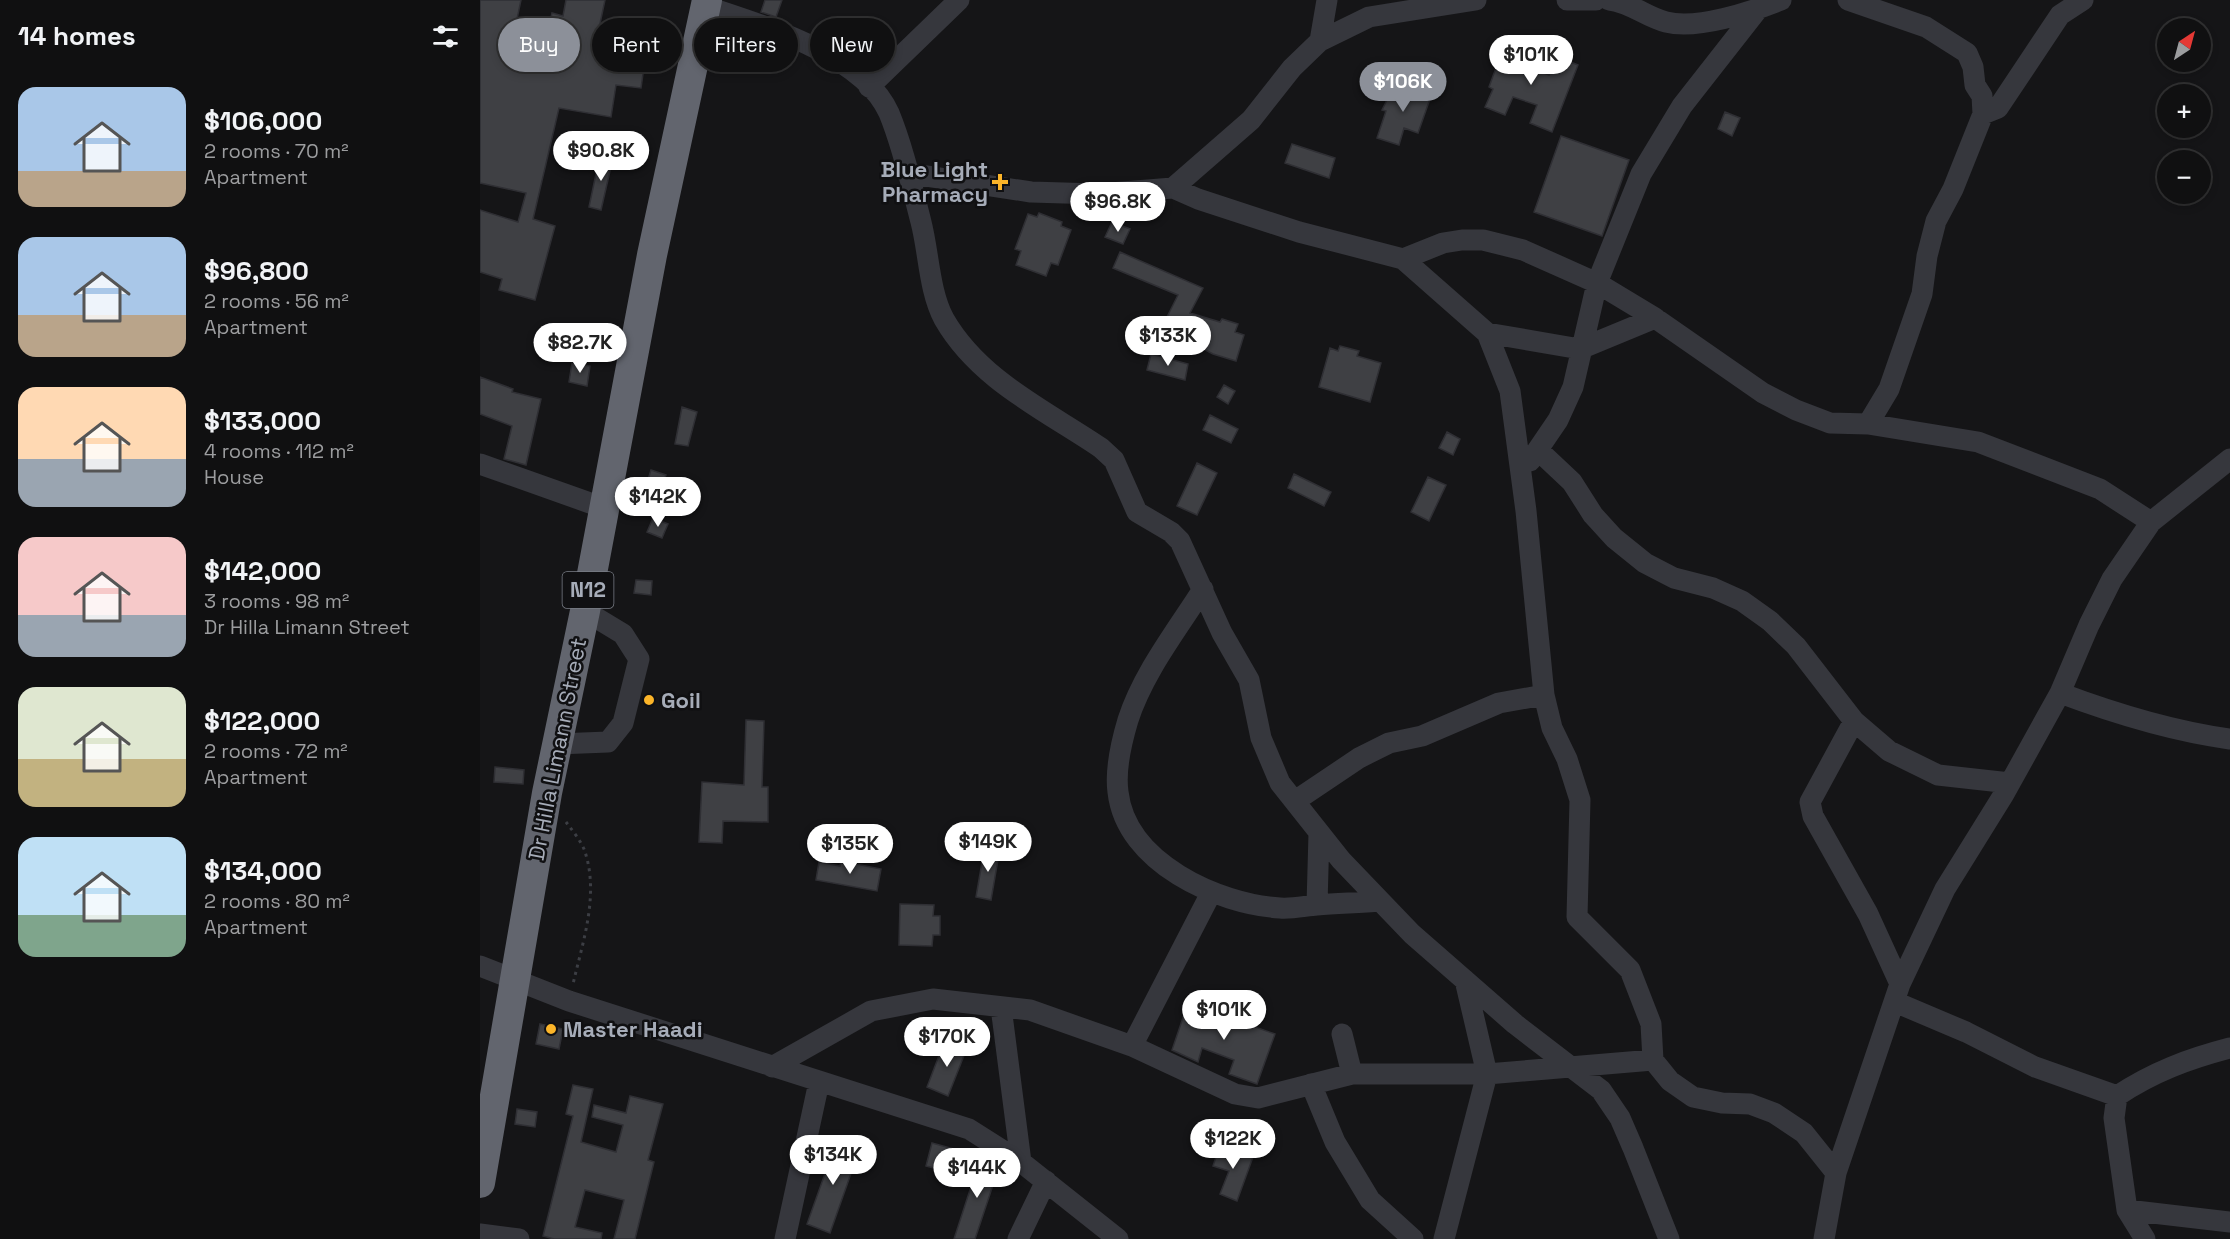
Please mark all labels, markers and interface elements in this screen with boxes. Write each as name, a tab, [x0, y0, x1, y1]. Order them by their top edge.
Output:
chip: Buy	[498, 18, 580, 72]
chip: Rent	[592, 18, 682, 72]
chip: Filters	[694, 18, 798, 72]
chip: New	[810, 18, 895, 72]
north arrow	[2157, 18, 2211, 72]
map controls	[2157, 18, 2211, 204]
text: 14 homes	[18, 19, 136, 53]
icon: filters	[429, 20, 462, 53]
pin: $101K	[1489, 35, 1573, 86]
text: $101K	[1503, 41, 1559, 67]
pin: $106K	[1361, 62, 1445, 113]
text: $106K	[1374, 68, 1433, 94]
button: +	[2157, 84, 2211, 138]
text: $106,000	[204, 104, 322, 138]
icon: home	[66, 111, 138, 183]
pin: $90.8K	[552, 131, 650, 182]
text: $90.8K	[567, 137, 635, 163]
text: 2 rooms · 70 m²	[204, 138, 348, 164]
button: −	[2157, 150, 2211, 204]
place label: Blue Light Pharmacy	[881, 155, 988, 208]
text: Apartment	[204, 164, 308, 190]
marker: Blue Light Pharmacy	[993, 175, 1007, 189]
pin: $96.8K	[1069, 182, 1167, 233]
text: $96.8K	[1084, 188, 1152, 214]
text: $96,800	[204, 254, 309, 288]
icon: home	[66, 261, 138, 333]
text: 2 rooms · 56 m²	[204, 288, 349, 314]
text: Apartment	[204, 314, 308, 340]
pin: $133K	[1126, 316, 1210, 367]
text: $133K	[1139, 322, 1197, 348]
pin: $82.7K	[531, 323, 629, 374]
text: $82.7K	[548, 329, 612, 355]
text: $133,000	[204, 404, 321, 438]
icon: home	[66, 411, 138, 483]
text: 4 rooms · 112 m²	[204, 438, 354, 464]
text: House	[204, 464, 264, 490]
pin: $142K	[616, 477, 700, 528]
text: $142K	[629, 483, 687, 509]
text: $142,000	[204, 554, 321, 588]
icon: home	[66, 561, 138, 633]
road number: N12	[562, 572, 614, 608]
text: 3 rooms · 98 m²	[204, 588, 349, 614]
text: Dr Hilla Limann Street	[204, 614, 410, 640]
street label: Dr Hilla Limann Street	[522, 635, 592, 863]
place label: Goil	[661, 686, 701, 714]
marker: Goil	[642, 693, 656, 707]
text: $122,000	[204, 704, 320, 738]
icon: home	[66, 711, 138, 783]
text: 2 rooms · 72 m²	[204, 738, 348, 764]
text: Apartment	[204, 764, 308, 790]
pin: $149K	[946, 822, 1030, 873]
pin: $135K	[808, 824, 892, 875]
text: $149K	[959, 828, 1017, 854]
text: $135K	[821, 830, 879, 856]
text: $134,000	[204, 854, 322, 888]
icon: home	[66, 861, 138, 933]
text: 2 rooms · 80 m²	[204, 888, 350, 914]
text: Apartment	[204, 914, 308, 940]
pin: $101K	[1182, 990, 1266, 1041]
text: $101K	[1196, 996, 1252, 1022]
place label: Master Haadi	[563, 1015, 703, 1043]
pin: $170K	[905, 1017, 989, 1068]
marker: Master Haadi	[544, 1022, 558, 1036]
text: $170K	[918, 1023, 976, 1049]
pin: $122K	[1191, 1119, 1275, 1170]
text: $122K	[1204, 1125, 1262, 1151]
pin: $134K	[791, 1135, 875, 1186]
text: $134K	[804, 1141, 862, 1167]
pin: $144K	[935, 1148, 1019, 1199]
text: $144K	[947, 1154, 1007, 1180]

